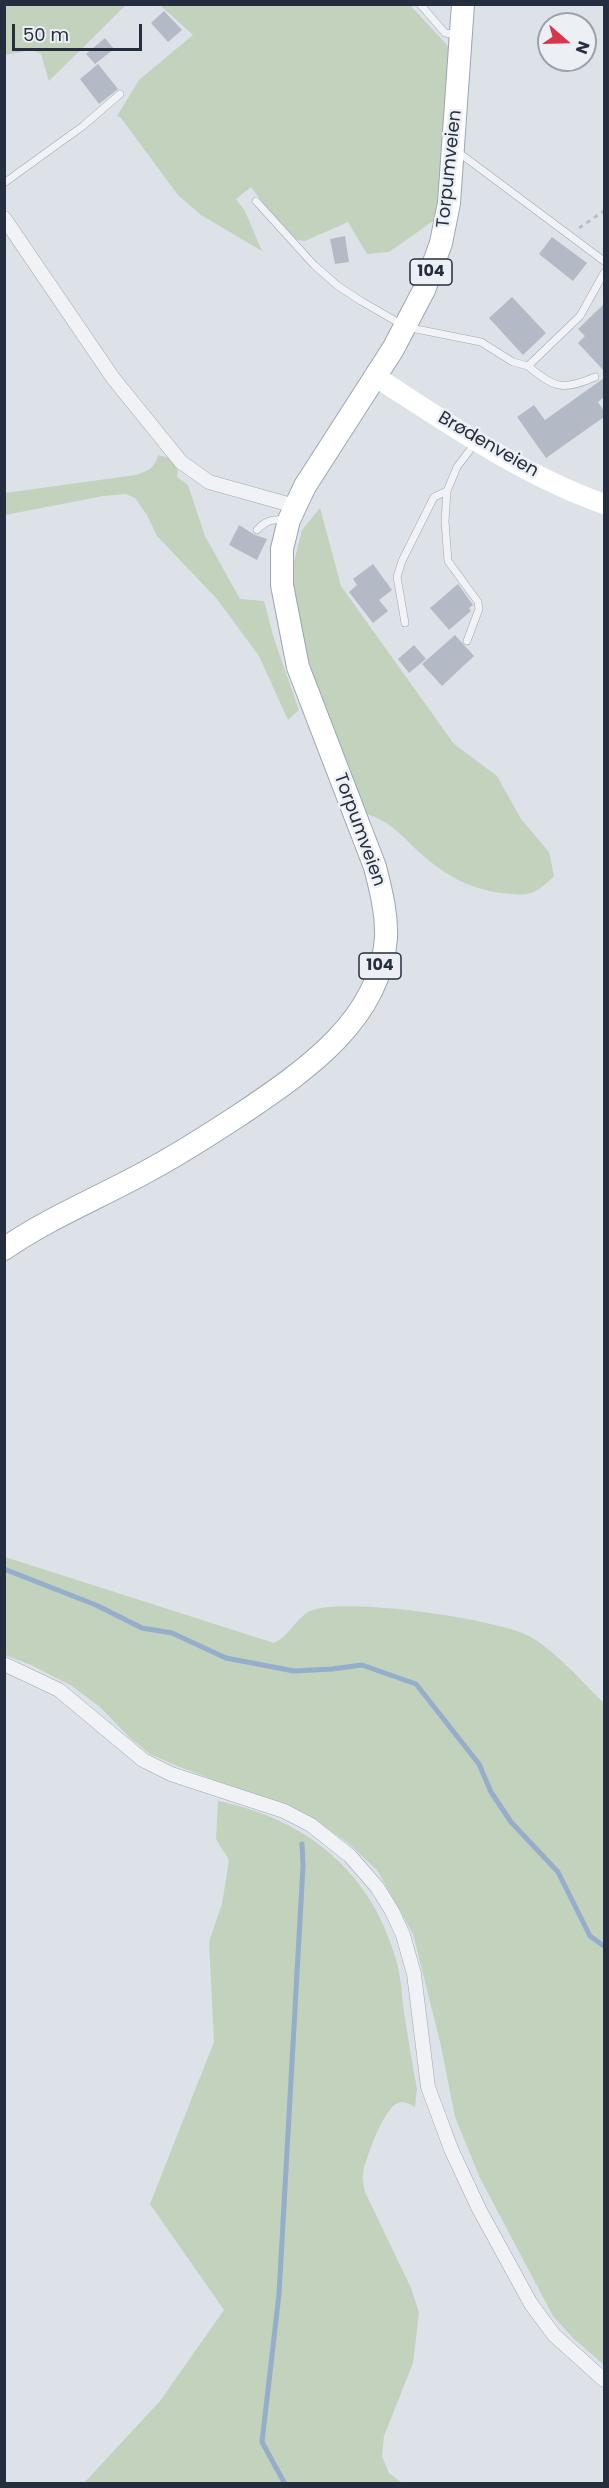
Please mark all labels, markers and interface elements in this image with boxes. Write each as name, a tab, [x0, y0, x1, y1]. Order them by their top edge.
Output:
scale bar	[15, 12, 146, 50]
north arrow	[537, 12, 597, 72]
text: 50 m	[23, 22, 69, 47]
text: N	[570, 38, 595, 57]
street label: Torpumveien	[433, 109, 467, 229]
road number: 104	[410, 259, 452, 285]
street label: Brødenveien	[434, 408, 542, 482]
street label: Torpumveien	[329, 771, 389, 889]
road number: 104	[359, 953, 401, 979]

